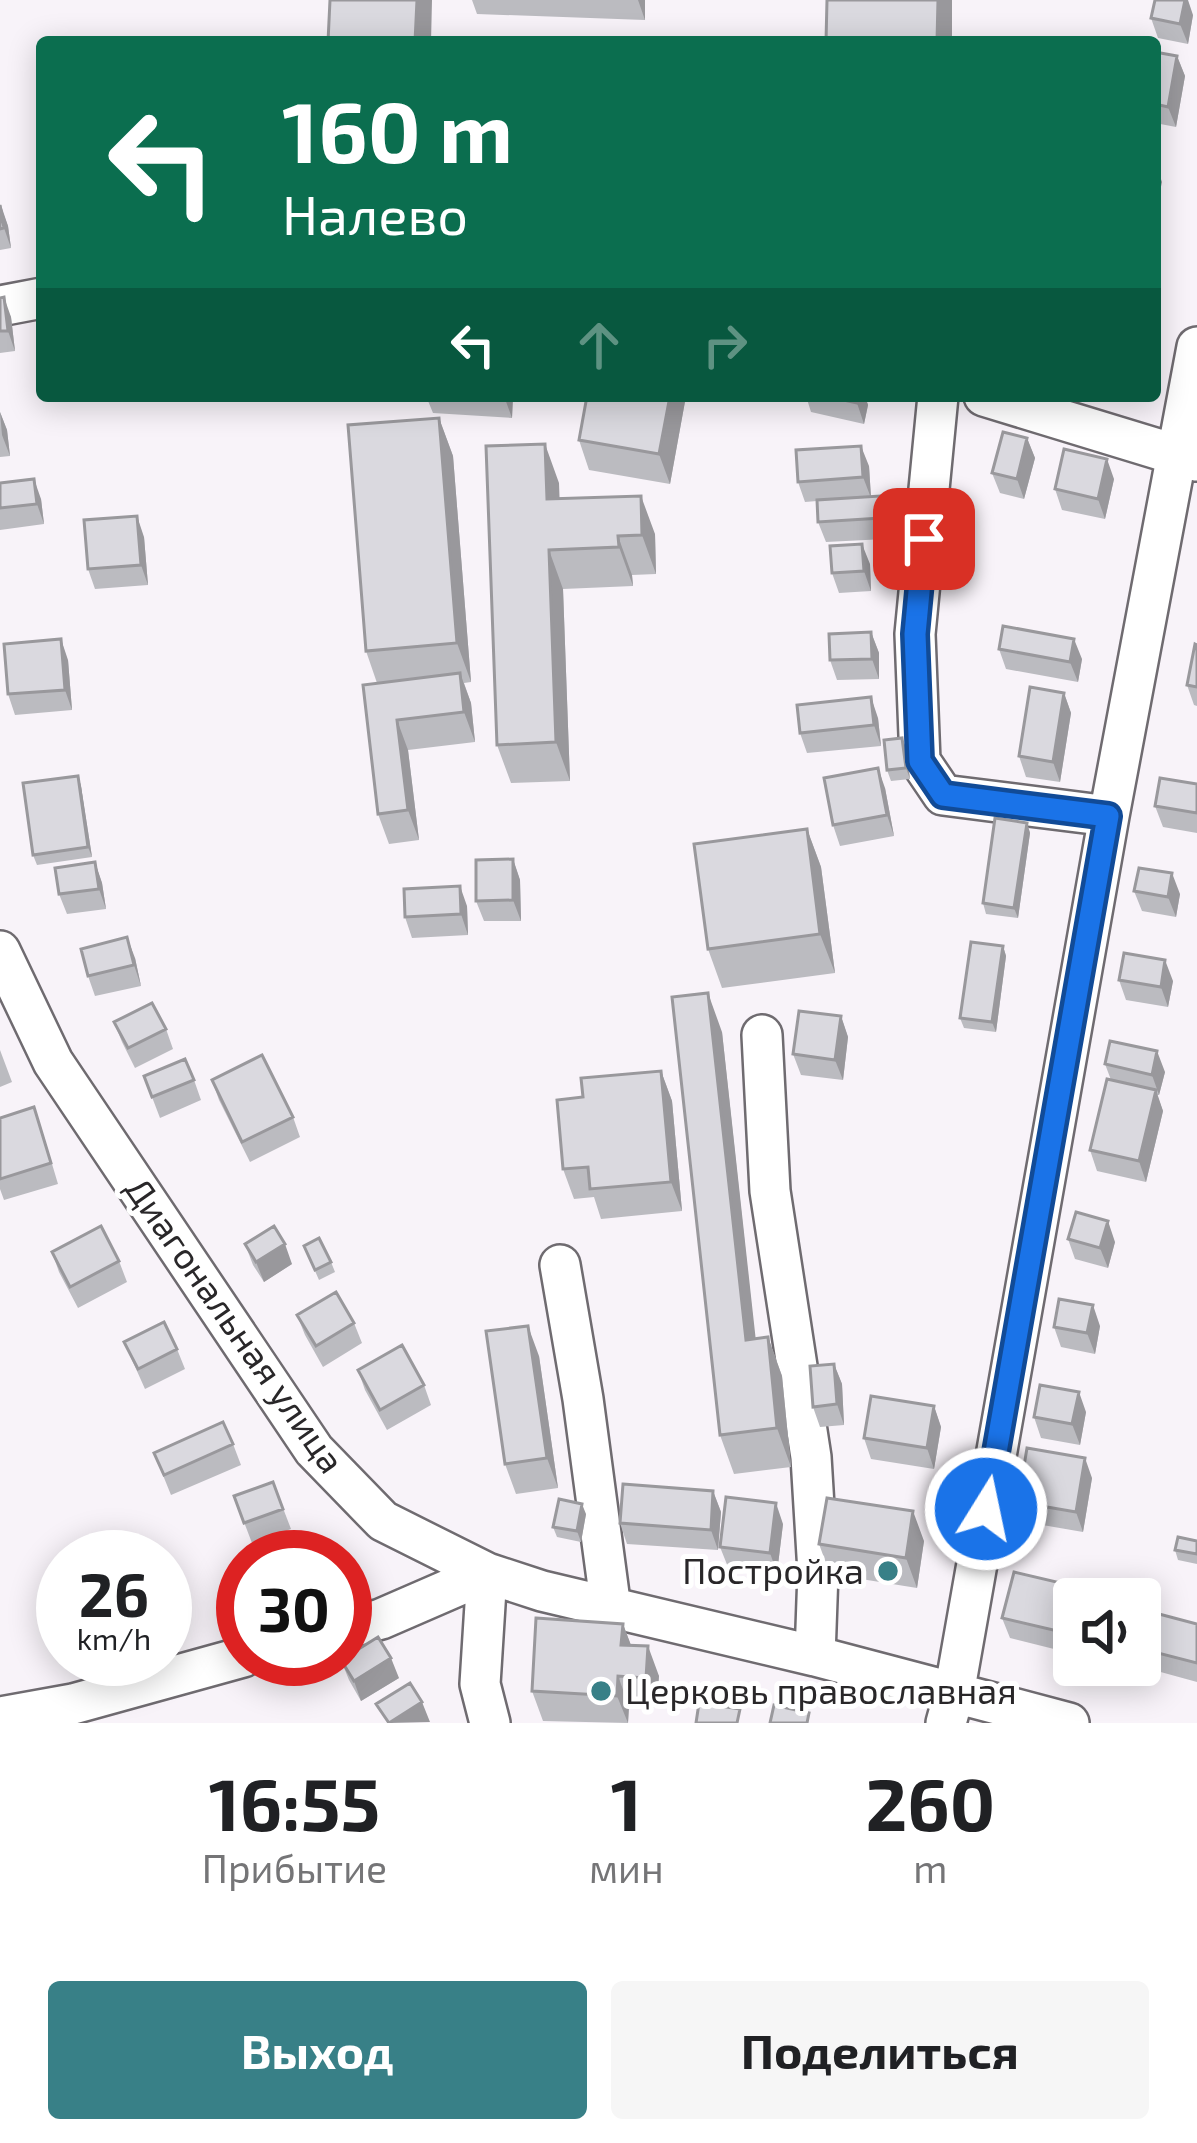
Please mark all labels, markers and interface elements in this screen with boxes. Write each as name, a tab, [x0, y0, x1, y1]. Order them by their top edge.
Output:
text: 160 m	[282, 79, 513, 180]
icon: left	[84, 84, 240, 240]
text: Налево	[282, 181, 468, 246]
icon: left	[440, 312, 506, 378]
icon: ahead	[566, 312, 632, 378]
icon: right	[692, 312, 758, 378]
pin	[873, 488, 975, 590]
icon: arrive	[891, 506, 957, 572]
street label: Диагональная улица	[117, 1168, 355, 1481]
position arrow	[923, 1446, 1049, 1572]
speed limit sign: 30	[216, 1530, 372, 1686]
place label: Постройка	[682, 1548, 864, 1591]
text: 26	[79, 1557, 149, 1629]
marker: Постройка	[875, 1558, 901, 1584]
map controls	[1053, 1578, 1161, 1686]
button: sound	[1053, 1578, 1161, 1686]
text: km/h	[77, 1620, 151, 1656]
place label: Церковь православная	[625, 1668, 1017, 1711]
marker: Церковь православная	[588, 1678, 614, 1704]
text: 16:55	[209, 1759, 380, 1845]
text: 1	[611, 1759, 642, 1845]
text: 260	[865, 1759, 995, 1845]
text: Прибытие	[202, 1844, 387, 1891]
text: мин	[589, 1844, 664, 1891]
text: m	[913, 1844, 947, 1891]
button: Выход	[48, 1981, 587, 2119]
button: Поделиться	[611, 1981, 1149, 2119]

